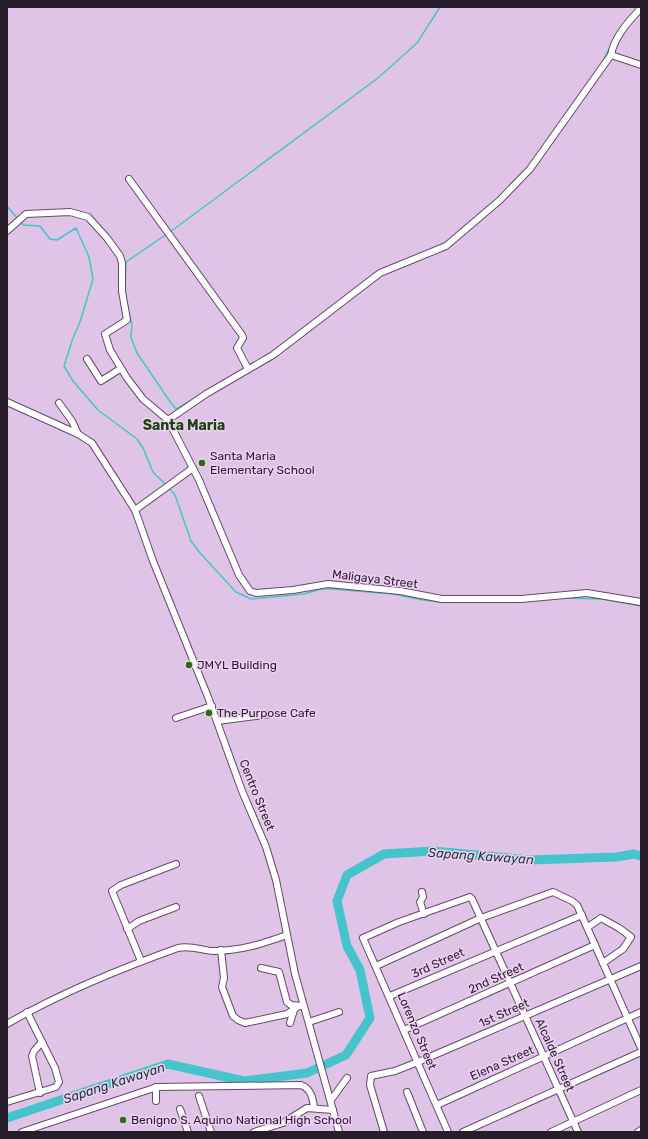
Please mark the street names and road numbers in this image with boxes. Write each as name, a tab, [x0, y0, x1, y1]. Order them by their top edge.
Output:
street label: Maligaya Street	[331, 567, 419, 591]
street label: Centro Street	[236, 757, 278, 833]
street label: 3rd Street	[409, 945, 467, 981]
street label: 2nd Street	[466, 959, 526, 996]
street label: Lorenzo Street	[394, 990, 440, 1072]
street label: 1st Street	[477, 996, 532, 1030]
street label: Alcalde Street	[533, 1016, 578, 1094]
street label: Elena Street	[468, 1043, 536, 1083]

